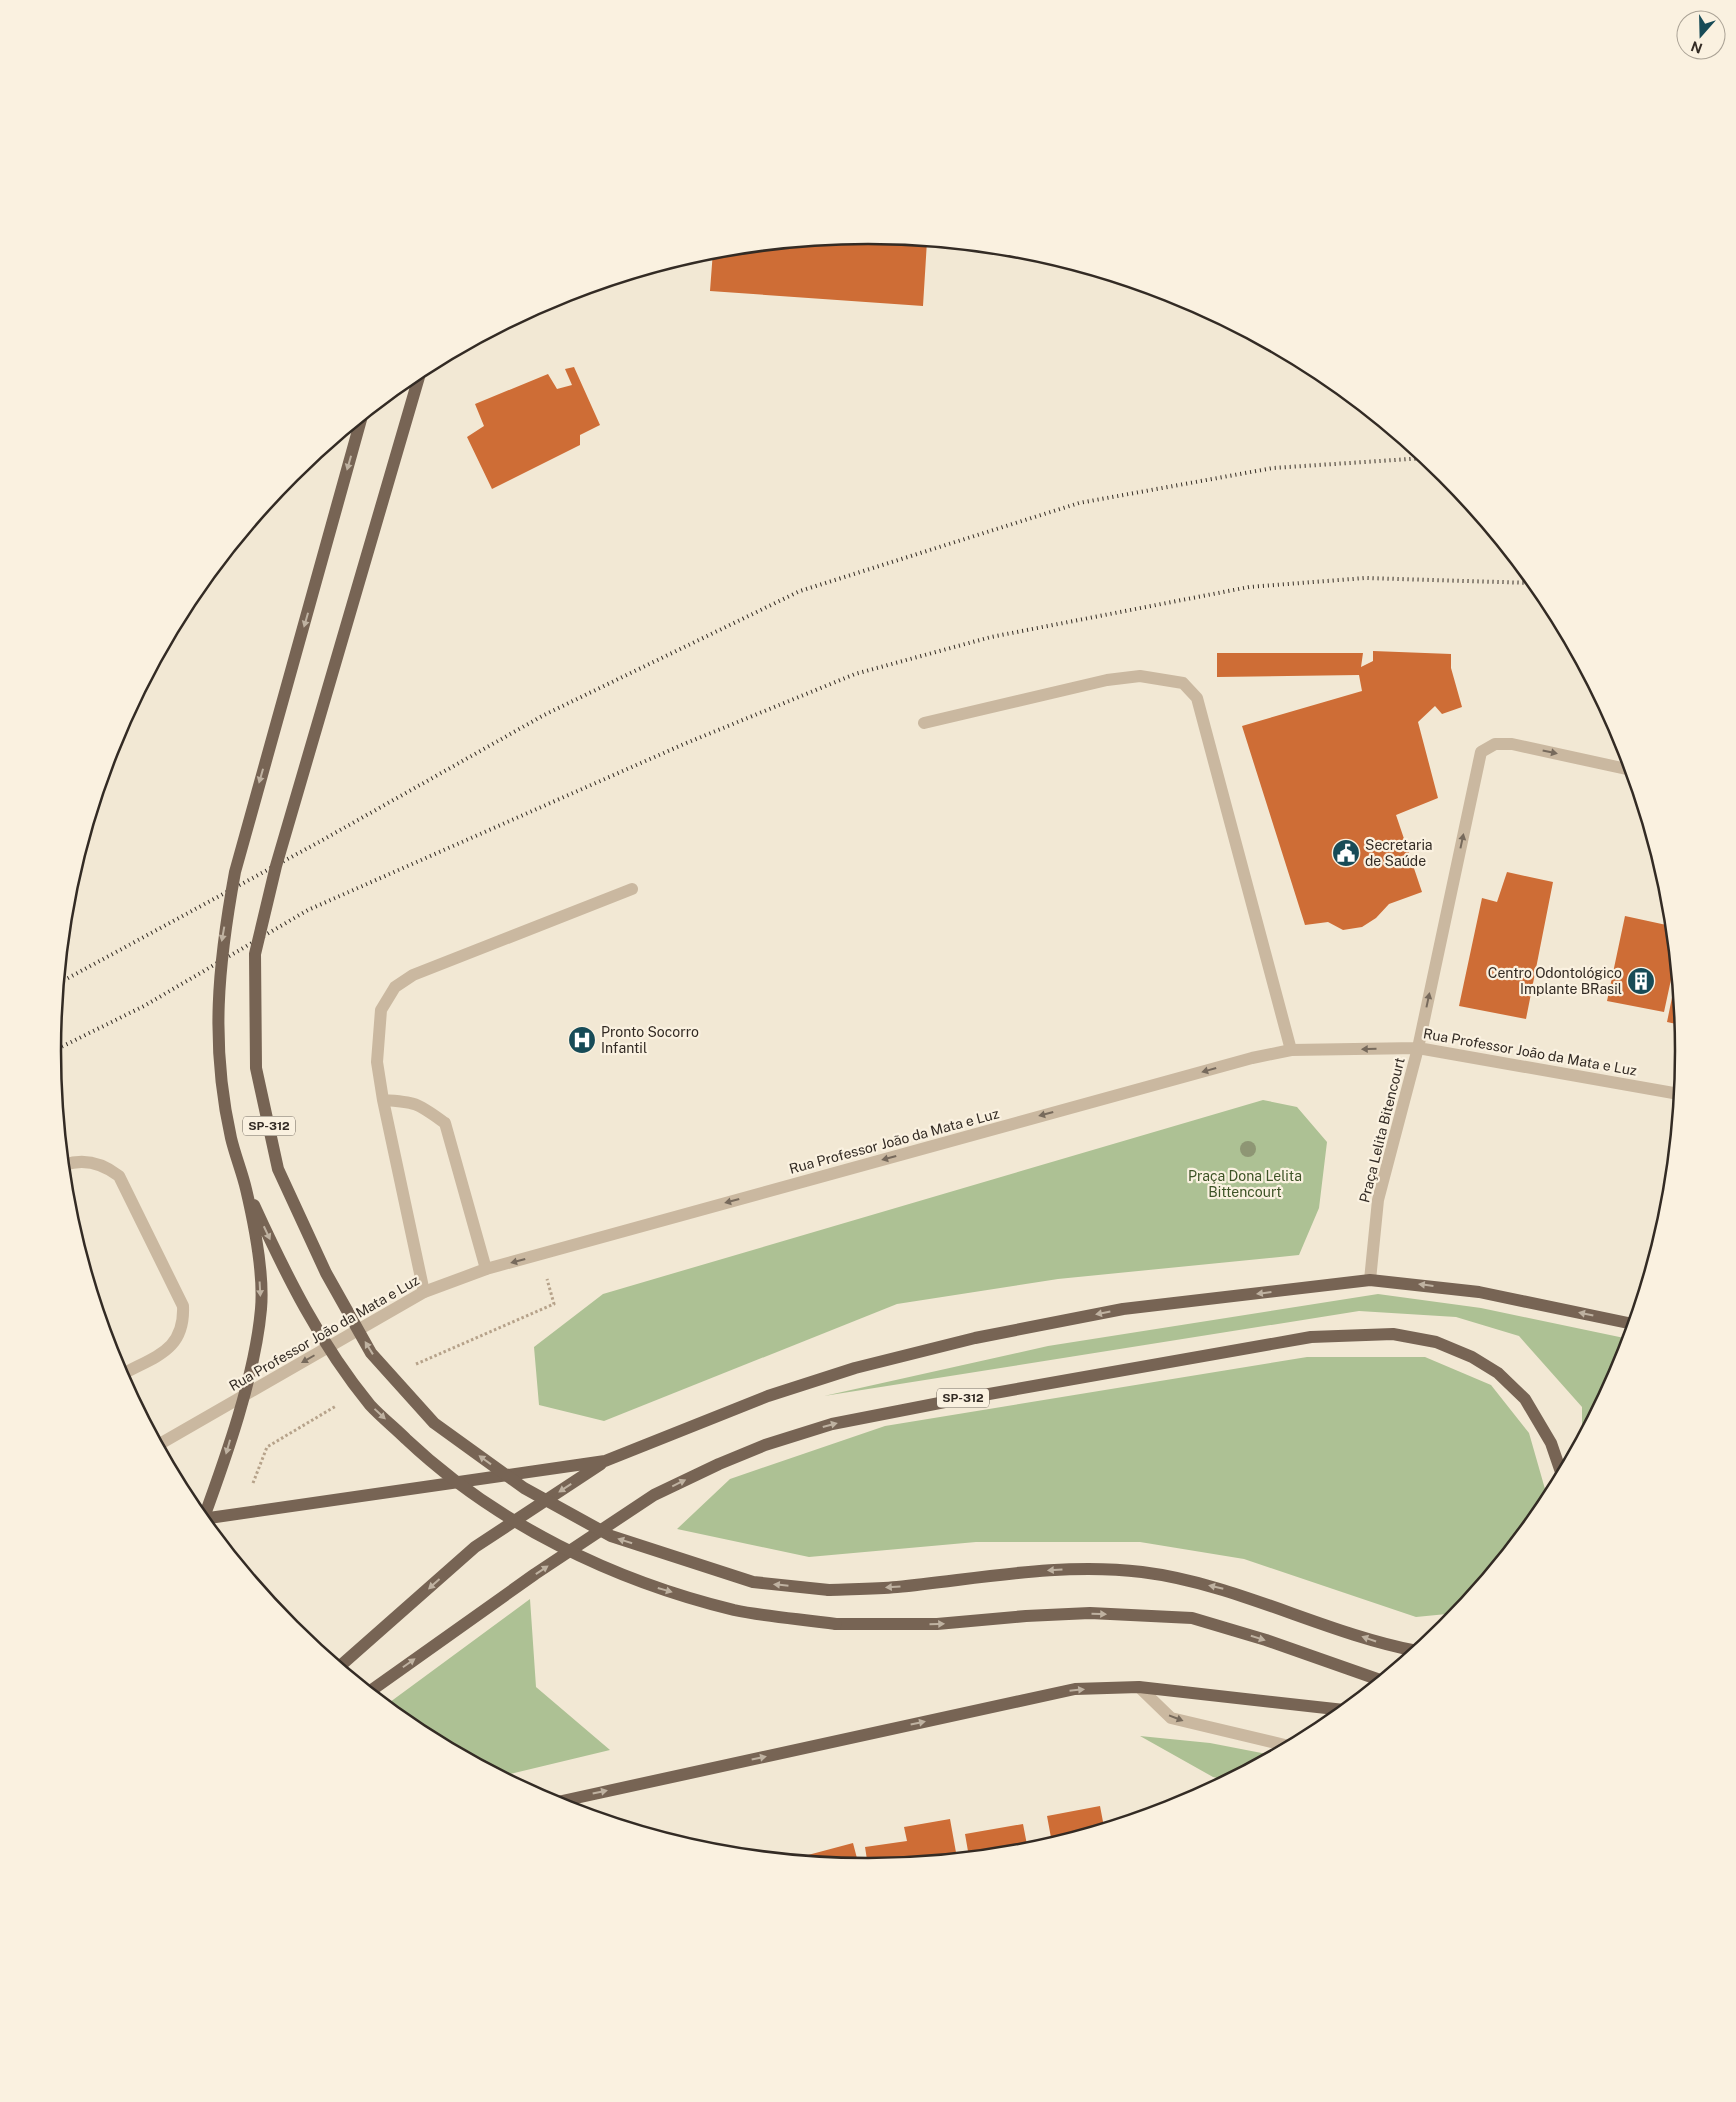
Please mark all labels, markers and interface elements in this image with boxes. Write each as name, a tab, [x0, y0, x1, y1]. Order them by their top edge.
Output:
north arrow	[1676, 10, 1726, 60]
text: N	[1689, 38, 1704, 57]
one-way arrow	[345, 456, 353, 471]
one-way arrow	[301, 612, 309, 627]
one-way arrow	[1542, 748, 1557, 756]
one-way arrow	[257, 769, 265, 784]
one-way arrow	[1458, 833, 1466, 849]
place label: Secretaria de Saúde	[1365, 837, 1433, 869]
public building icon: Secretaria de Saúde	[1331, 838, 1361, 868]
one-way arrow	[219, 926, 227, 942]
place label: Centro Odontológico Implante BRasil	[1488, 965, 1622, 997]
building icon: Centro Odontológico Implante BRasil	[1626, 966, 1656, 996]
one-way arrow	[1424, 992, 1432, 1007]
place label: Pronto Socorro Infantil	[601, 1024, 699, 1056]
hospital icon: Pronto Socorro Infantil	[567, 1025, 597, 1055]
street label: Rua Professor João da Mata e Luz	[1422, 1025, 1638, 1079]
one-way arrow	[1361, 1045, 1377, 1053]
street label: Praça Lelita Bitencourt	[1356, 1056, 1408, 1204]
one-way arrow	[1202, 1067, 1217, 1075]
street label: Rua Professor João da Mata e Luz	[787, 1105, 1001, 1177]
one-way arrow	[1038, 1111, 1053, 1119]
road number: SP-312	[243, 1116, 295, 1136]
one-way arrow	[881, 1154, 896, 1162]
park label: Praça Dona Lelita Bittencourt	[1188, 1168, 1302, 1200]
one-way arrow	[725, 1197, 740, 1205]
one-way arrow	[263, 1226, 271, 1240]
one-way arrow	[510, 1257, 525, 1265]
street label: Rua Professor João da Mata e Luz	[226, 1272, 422, 1394]
one-way arrow	[257, 1281, 265, 1297]
one-way arrow	[1417, 1281, 1433, 1289]
one-way arrow	[1256, 1289, 1272, 1297]
one-way arrow	[1095, 1309, 1111, 1317]
one-way arrow	[1578, 1310, 1593, 1318]
one-way arrow	[364, 1341, 374, 1354]
one-way arrow	[302, 1355, 315, 1364]
road number: SP-312	[937, 1389, 989, 1408]
one-way arrow	[374, 1408, 386, 1420]
one-way arrow	[823, 1421, 838, 1429]
one-way arrow	[224, 1440, 232, 1455]
one-way arrow	[478, 1455, 492, 1465]
one-way arrow	[672, 1479, 686, 1487]
one-way arrow	[558, 1483, 571, 1493]
one-way arrow	[617, 1536, 632, 1544]
one-way arrow	[535, 1565, 549, 1575]
one-way arrow	[1047, 1566, 1063, 1574]
one-way arrow	[429, 1578, 441, 1590]
one-way arrow	[773, 1581, 789, 1589]
one-way arrow	[1207, 1582, 1223, 1590]
one-way arrow	[885, 1583, 901, 1591]
one-way arrow	[657, 1586, 672, 1594]
one-way arrow	[1091, 1610, 1107, 1618]
one-way arrow	[929, 1619, 945, 1627]
one-way arrow	[1251, 1635, 1266, 1642]
one-way arrow	[1362, 1635, 1377, 1643]
one-way arrow	[402, 1658, 416, 1668]
one-way arrow	[1069, 1686, 1085, 1694]
one-way arrow	[1169, 1714, 1184, 1722]
one-way arrow	[910, 1719, 925, 1727]
one-way arrow	[751, 1753, 767, 1761]
one-way arrow	[593, 1788, 608, 1796]

